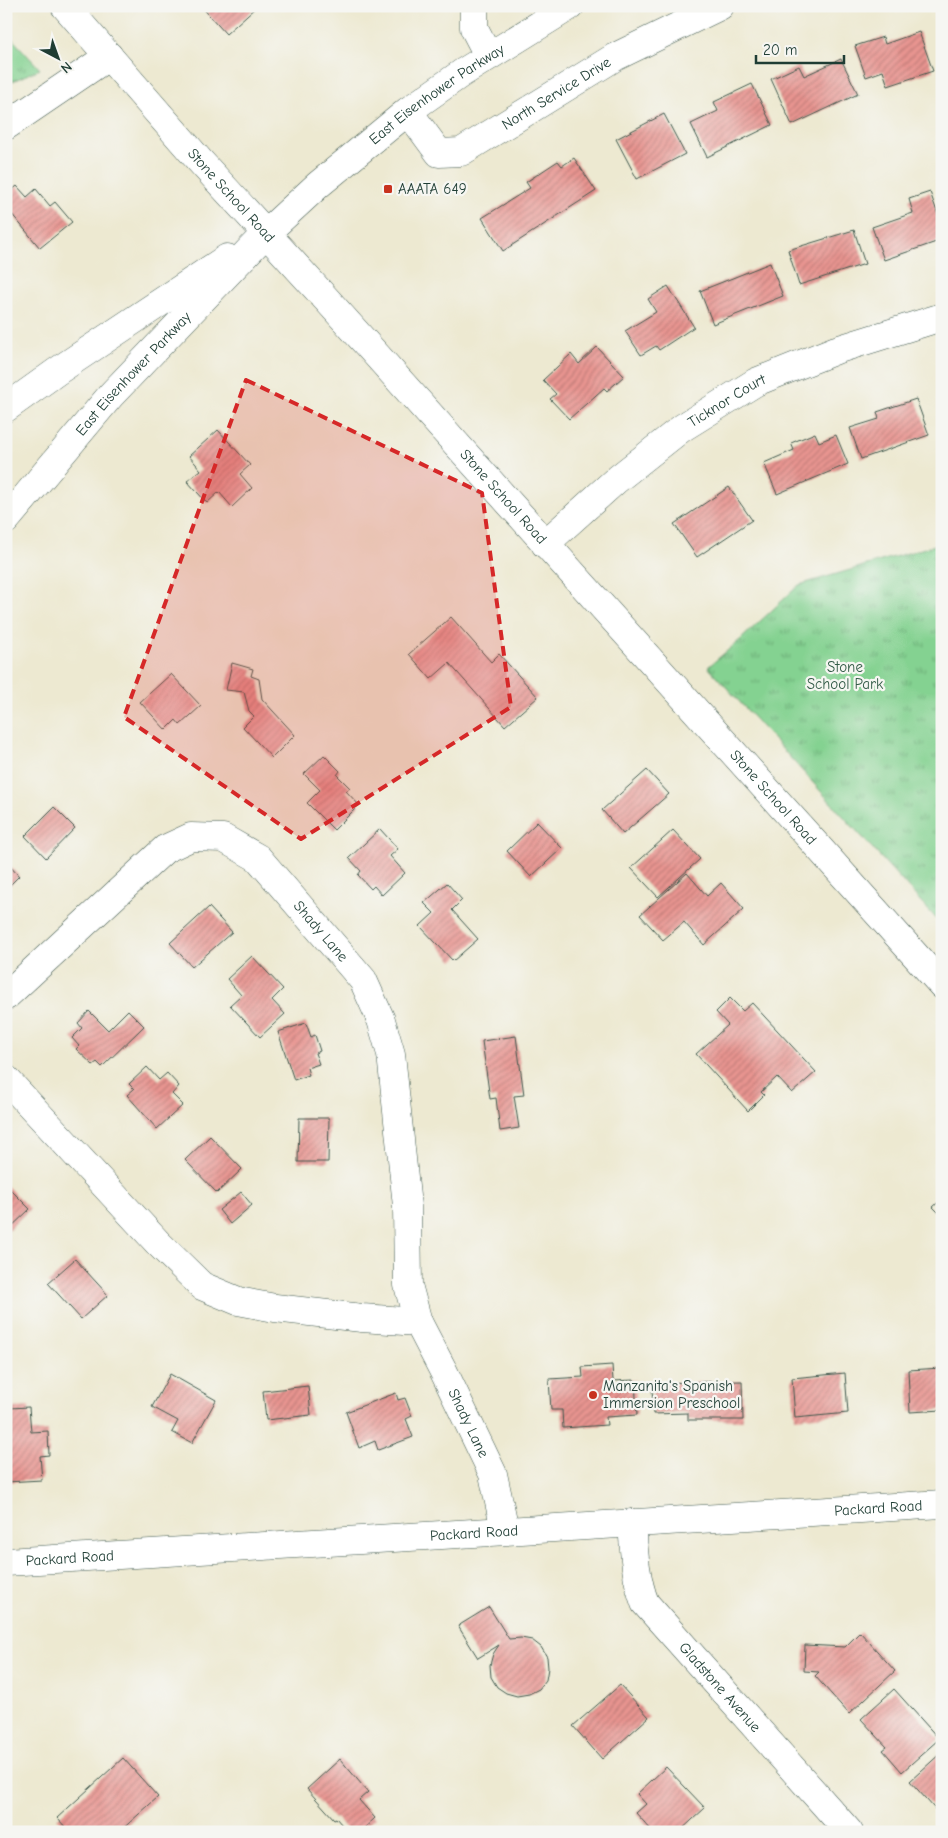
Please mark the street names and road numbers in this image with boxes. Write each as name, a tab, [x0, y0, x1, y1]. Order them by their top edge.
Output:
street label: East Eisenhower Parkway	[365, 40, 508, 148]
street label: North Service Drive	[498, 53, 614, 134]
street label: Stone School Road	[184, 145, 279, 246]
street label: East Eisenhower Parkway	[72, 308, 195, 439]
street label: Ticknor Court	[684, 370, 769, 431]
street label: Stone School Road	[456, 445, 551, 548]
street label: Stone School Road	[726, 746, 821, 848]
street label: Shady Lane	[290, 897, 352, 966]
street label: Shady Lane	[444, 1386, 493, 1461]
street label: Packard Road	[834, 1496, 923, 1520]
street label: Packard Road	[429, 1521, 519, 1545]
street label: Packard Road	[25, 1546, 115, 1570]
street label: Gladstone Avenue	[675, 1638, 765, 1736]

